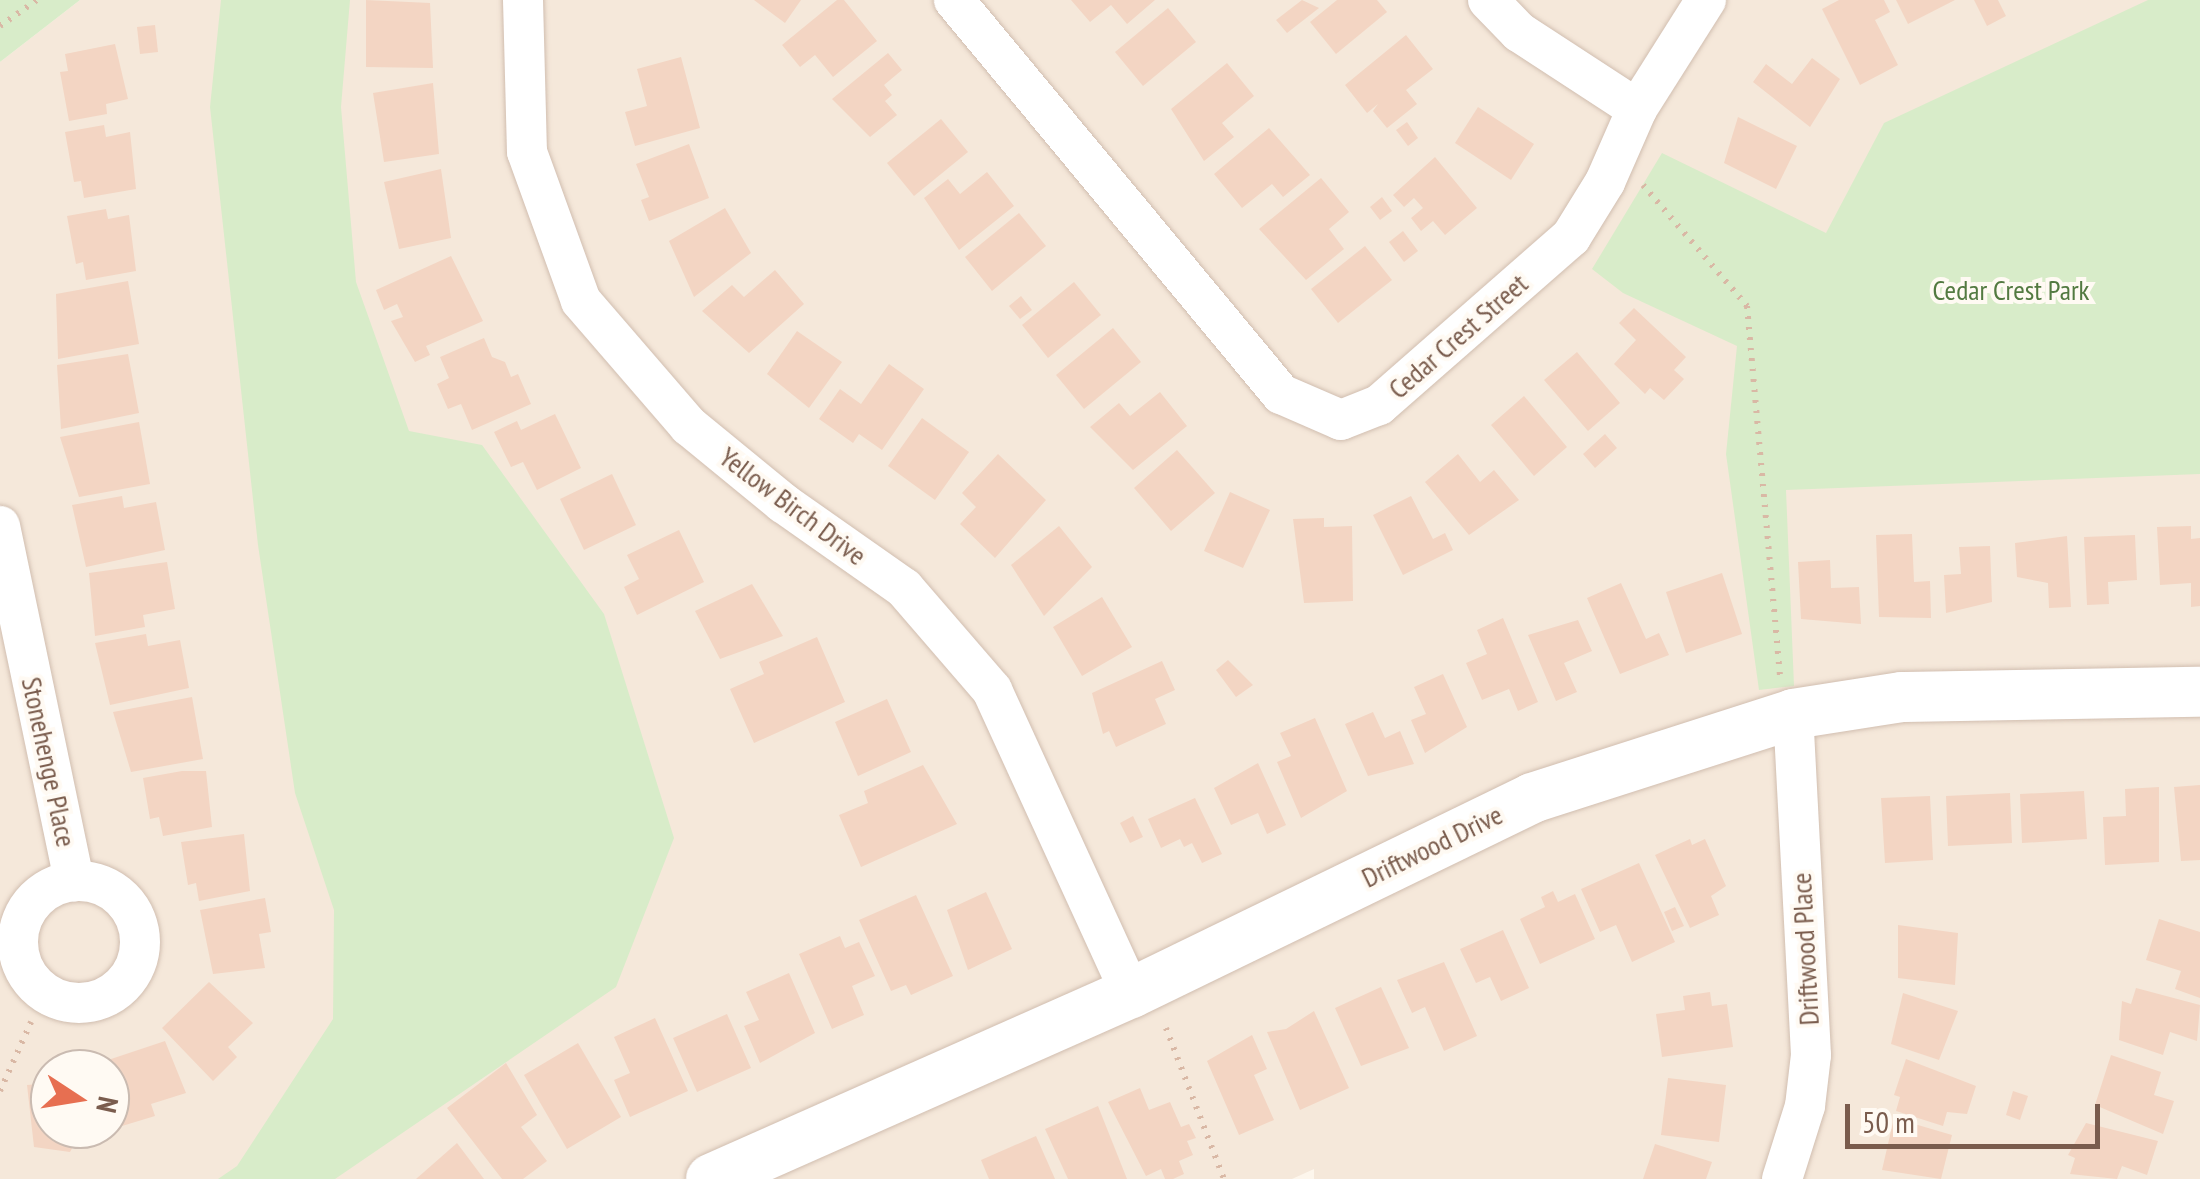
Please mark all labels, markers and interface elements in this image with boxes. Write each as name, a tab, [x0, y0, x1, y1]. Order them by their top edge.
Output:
street label: Cedar Crest Street	[1382, 266, 1534, 406]
park label: Cedar Crest Park	[1933, 273, 2089, 307]
street label: Yellow Birch Drive	[713, 440, 873, 572]
street label: Stonehenge Place	[15, 674, 83, 850]
street label: Driftwood Drive	[1356, 797, 1508, 895]
street label: Driftwood Place	[1784, 872, 1826, 1026]
north arrow	[30, 1049, 130, 1149]
scale bar	[1850, 1084, 2105, 1146]
text: N	[88, 1094, 128, 1116]
text: 50 m	[1862, 1102, 1915, 1141]

